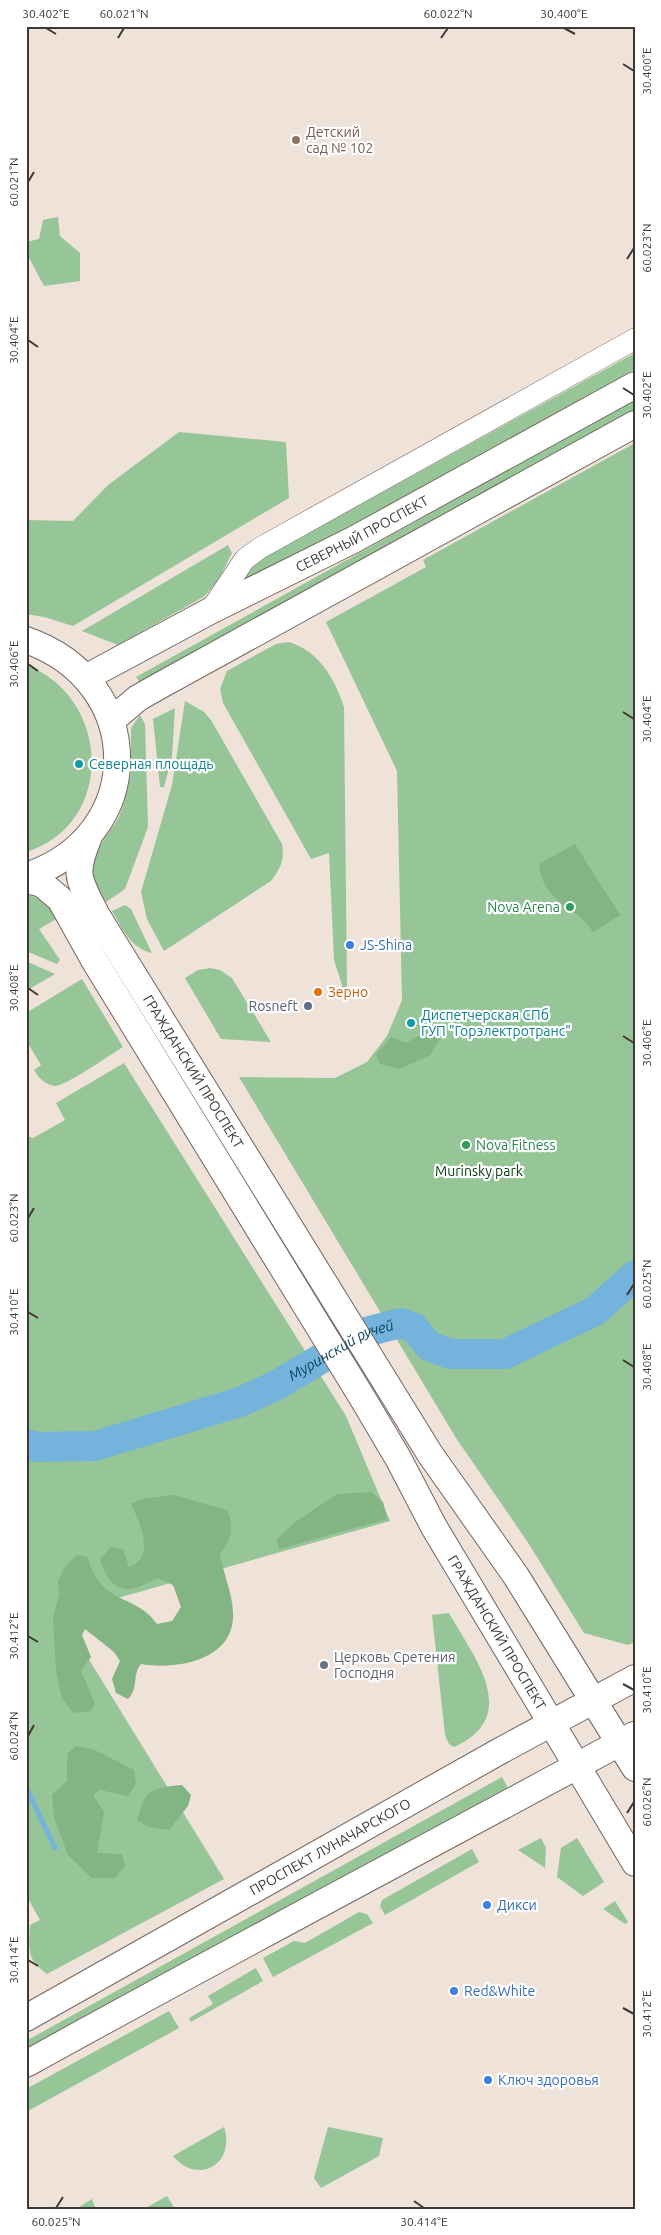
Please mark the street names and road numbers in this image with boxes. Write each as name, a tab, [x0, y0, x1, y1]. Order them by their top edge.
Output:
street label: СЕВЕРНЫЙ ПРОСПЕКТ	[293, 492, 431, 575]
street label: ГРАЖДАНСКИЙ ПРОСПЕКТ	[140, 992, 247, 1151]
street label: ГРАЖДАНСКИЙ ПРОСПЕКТ	[445, 1552, 550, 1713]
street label: ПРОСПЕКТ ЛУНАЧАРСКОГО	[247, 1795, 413, 1898]

